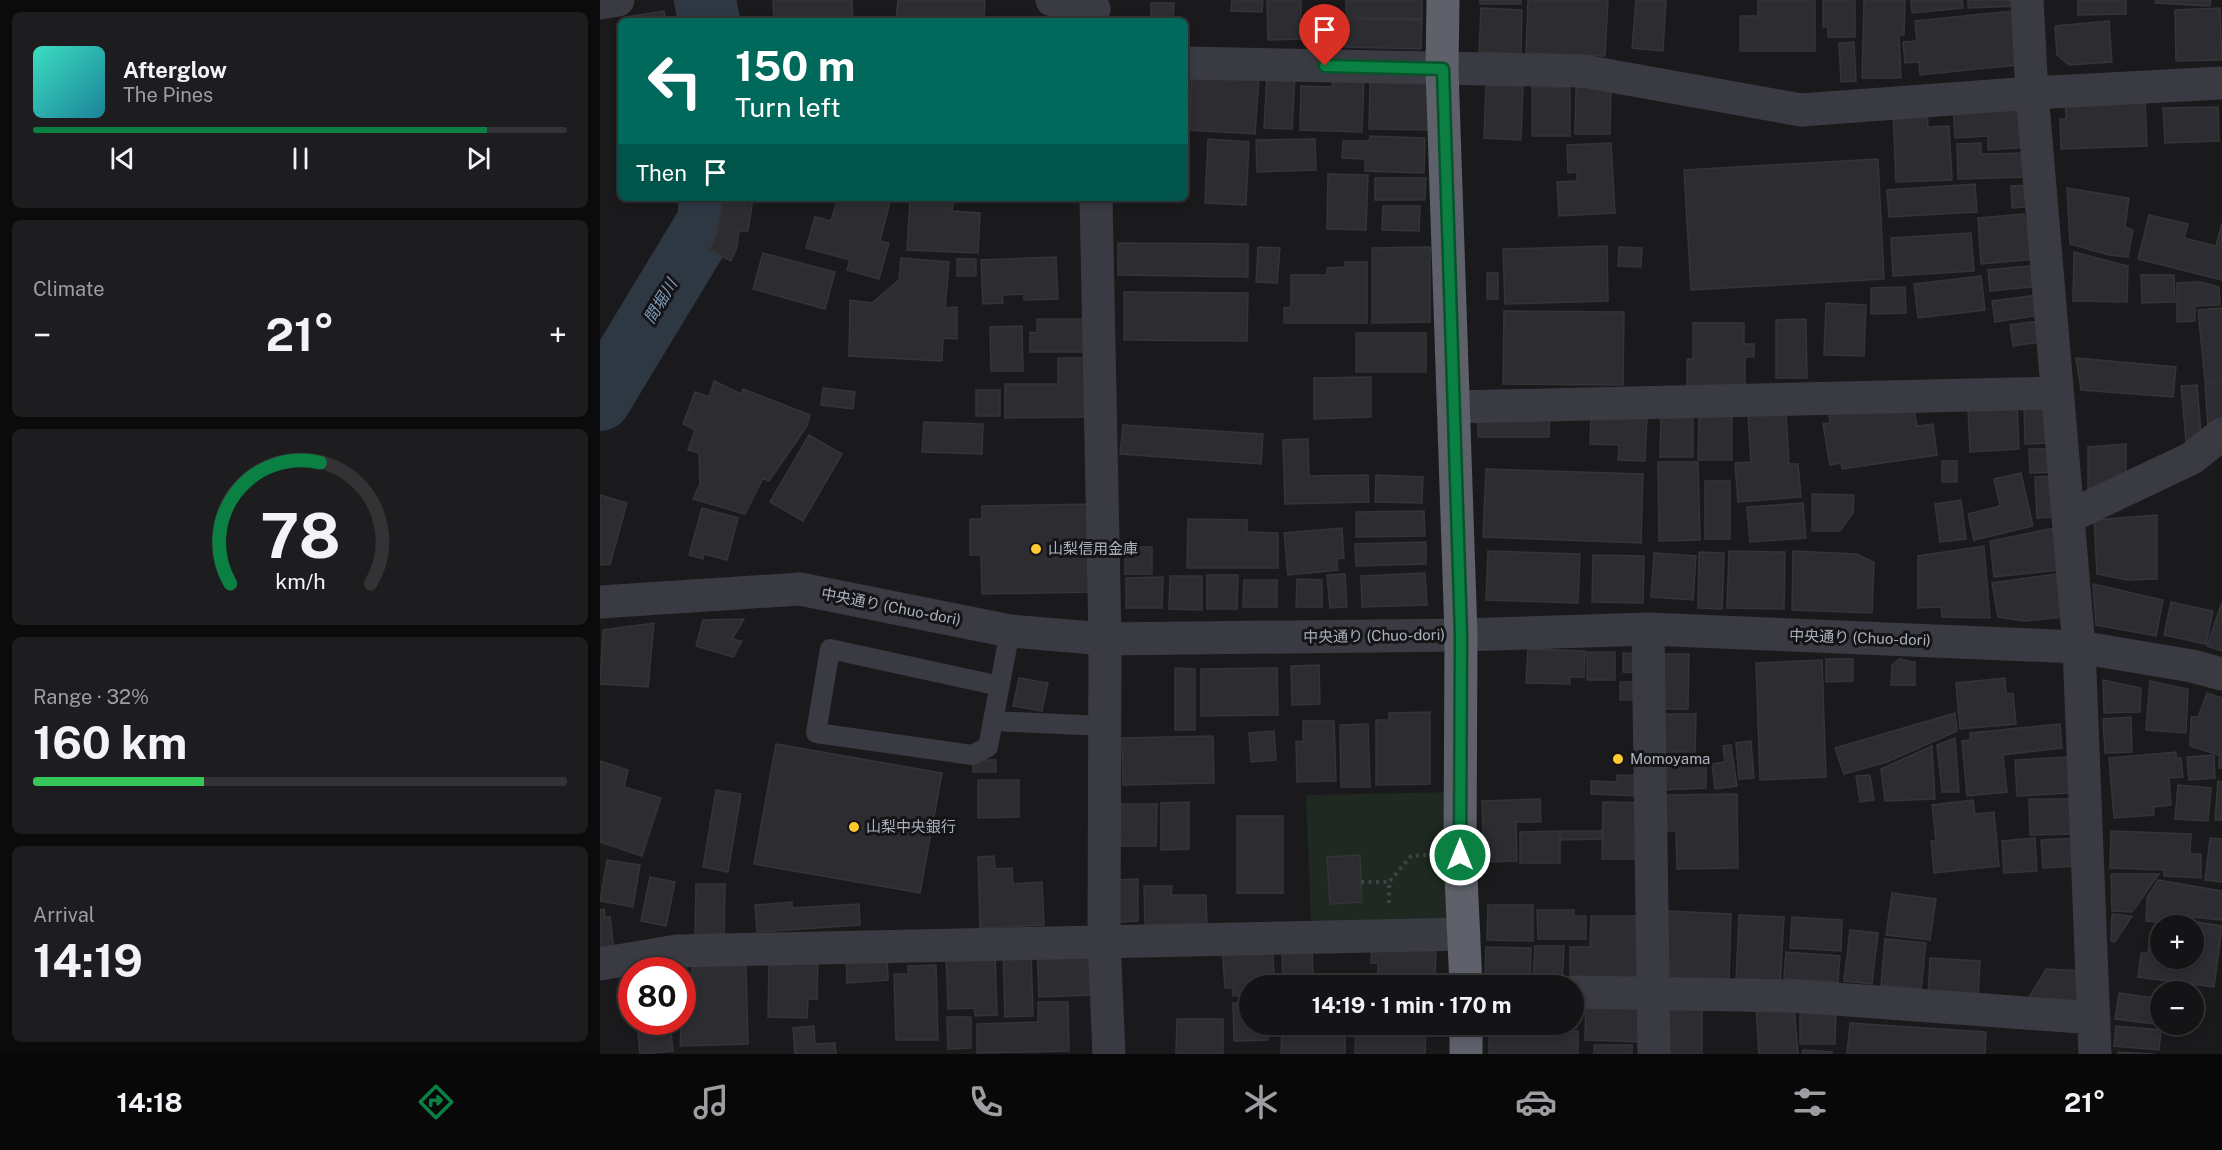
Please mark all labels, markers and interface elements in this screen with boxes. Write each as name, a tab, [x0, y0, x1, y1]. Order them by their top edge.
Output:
pin	[1299, 4, 1350, 66]
icon: arrive	[1308, 13, 1341, 46]
text: 150 m	[735, 41, 855, 90]
icon: left	[636, 42, 714, 120]
text: Afterglow	[123, 57, 227, 83]
text: The Pines	[123, 83, 213, 107]
text: Turn left	[735, 91, 841, 123]
icon: previous	[106, 142, 139, 175]
icon: pause	[284, 142, 317, 175]
icon: next	[462, 142, 495, 175]
icon: arrive	[699, 156, 732, 189]
text: Then	[636, 160, 687, 186]
water label: 間堀川	[640, 274, 682, 327]
text: Climate	[33, 277, 105, 301]
text: 21°	[265, 308, 335, 361]
text: −	[33, 316, 51, 354]
text: +	[549, 316, 567, 354]
text: 78	[260, 499, 340, 572]
place label: 山梨信用金庫	[1048, 540, 1138, 557]
marker: 山梨信用金庫	[1029, 542, 1043, 556]
text: km/h	[275, 569, 325, 594]
street label: 中央通り (Chuo-dori)	[820, 585, 962, 628]
street label: 中央通り (Chuo-dori)	[1303, 626, 1445, 645]
street label: 中央通り (Chuo-dori)	[1789, 627, 1931, 648]
text: Range · 32%	[33, 685, 149, 709]
text: 160 km	[33, 716, 187, 769]
place label: Momoyama	[1630, 750, 1710, 767]
marker: Momoyama	[1611, 752, 1625, 766]
place label: 山梨中央銀行	[866, 818, 956, 835]
marker: 山梨中央銀行	[847, 820, 861, 834]
position arrow	[1428, 823, 1492, 887]
text: Arrival	[33, 903, 95, 927]
map controls	[2150, 915, 2204, 1035]
button: +	[2150, 915, 2204, 969]
text: 14:19	[33, 934, 143, 987]
speed limit sign: 80	[618, 957, 696, 1035]
button: −	[2150, 981, 2204, 1035]
text: 14:19 · 1 min · 170 m	[1312, 992, 1511, 1018]
icon: directions	[415, 1081, 457, 1123]
icon: music	[690, 1081, 732, 1123]
icon: phone	[965, 1081, 1007, 1123]
icon: climate	[1240, 1081, 1282, 1123]
icon: car	[1515, 1081, 1557, 1123]
icon: filters	[1789, 1081, 1831, 1123]
text: 14:18	[116, 1086, 183, 1118]
text: 21°	[2064, 1086, 2106, 1118]

